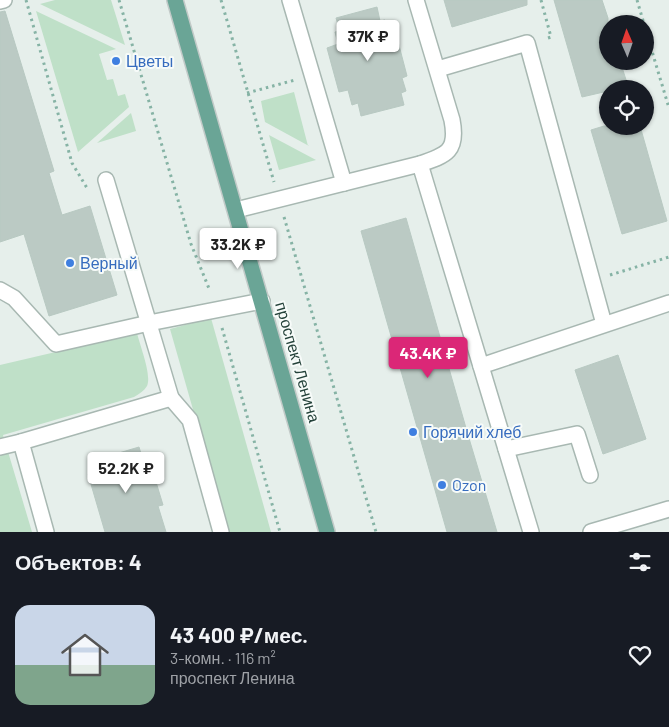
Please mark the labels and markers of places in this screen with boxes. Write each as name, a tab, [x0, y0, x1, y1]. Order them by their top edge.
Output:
pin: 37K ₽	[333, 20, 403, 62]
place label: Цветы	[126, 51, 173, 70]
marker: Цветы	[110, 55, 122, 67]
pin: 33.2K ₽	[192, 228, 284, 270]
place label: Верный	[80, 253, 138, 272]
marker: Верный	[64, 257, 76, 269]
pin: 43.4K ₽	[382, 336, 474, 379]
place label: Горячий хлеб	[423, 422, 522, 441]
marker: Горячий хлеб	[407, 426, 419, 438]
pin: 52.2K ₽	[80, 452, 172, 494]
place label: Ozon	[452, 475, 486, 494]
marker: Ozon	[436, 479, 448, 491]

